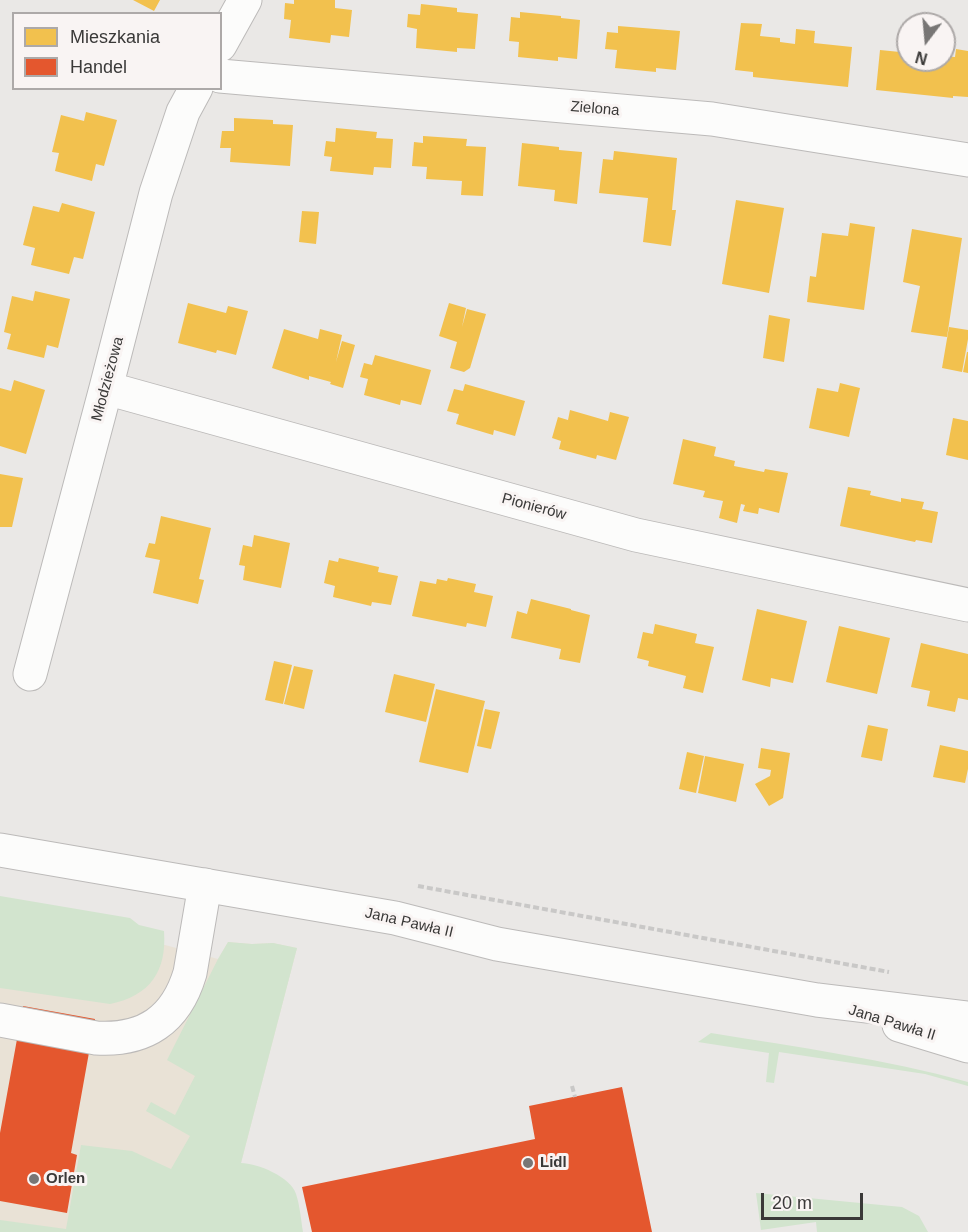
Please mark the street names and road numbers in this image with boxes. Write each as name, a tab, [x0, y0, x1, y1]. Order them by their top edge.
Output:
street label: Zielona	[570, 98, 620, 120]
street label: Młodzieżowa	[88, 335, 128, 423]
street label: Pionierów	[500, 490, 568, 524]
street label: Jana Pawła II	[363, 904, 455, 942]
street label: Jana Pawła II	[846, 1001, 938, 1045]

